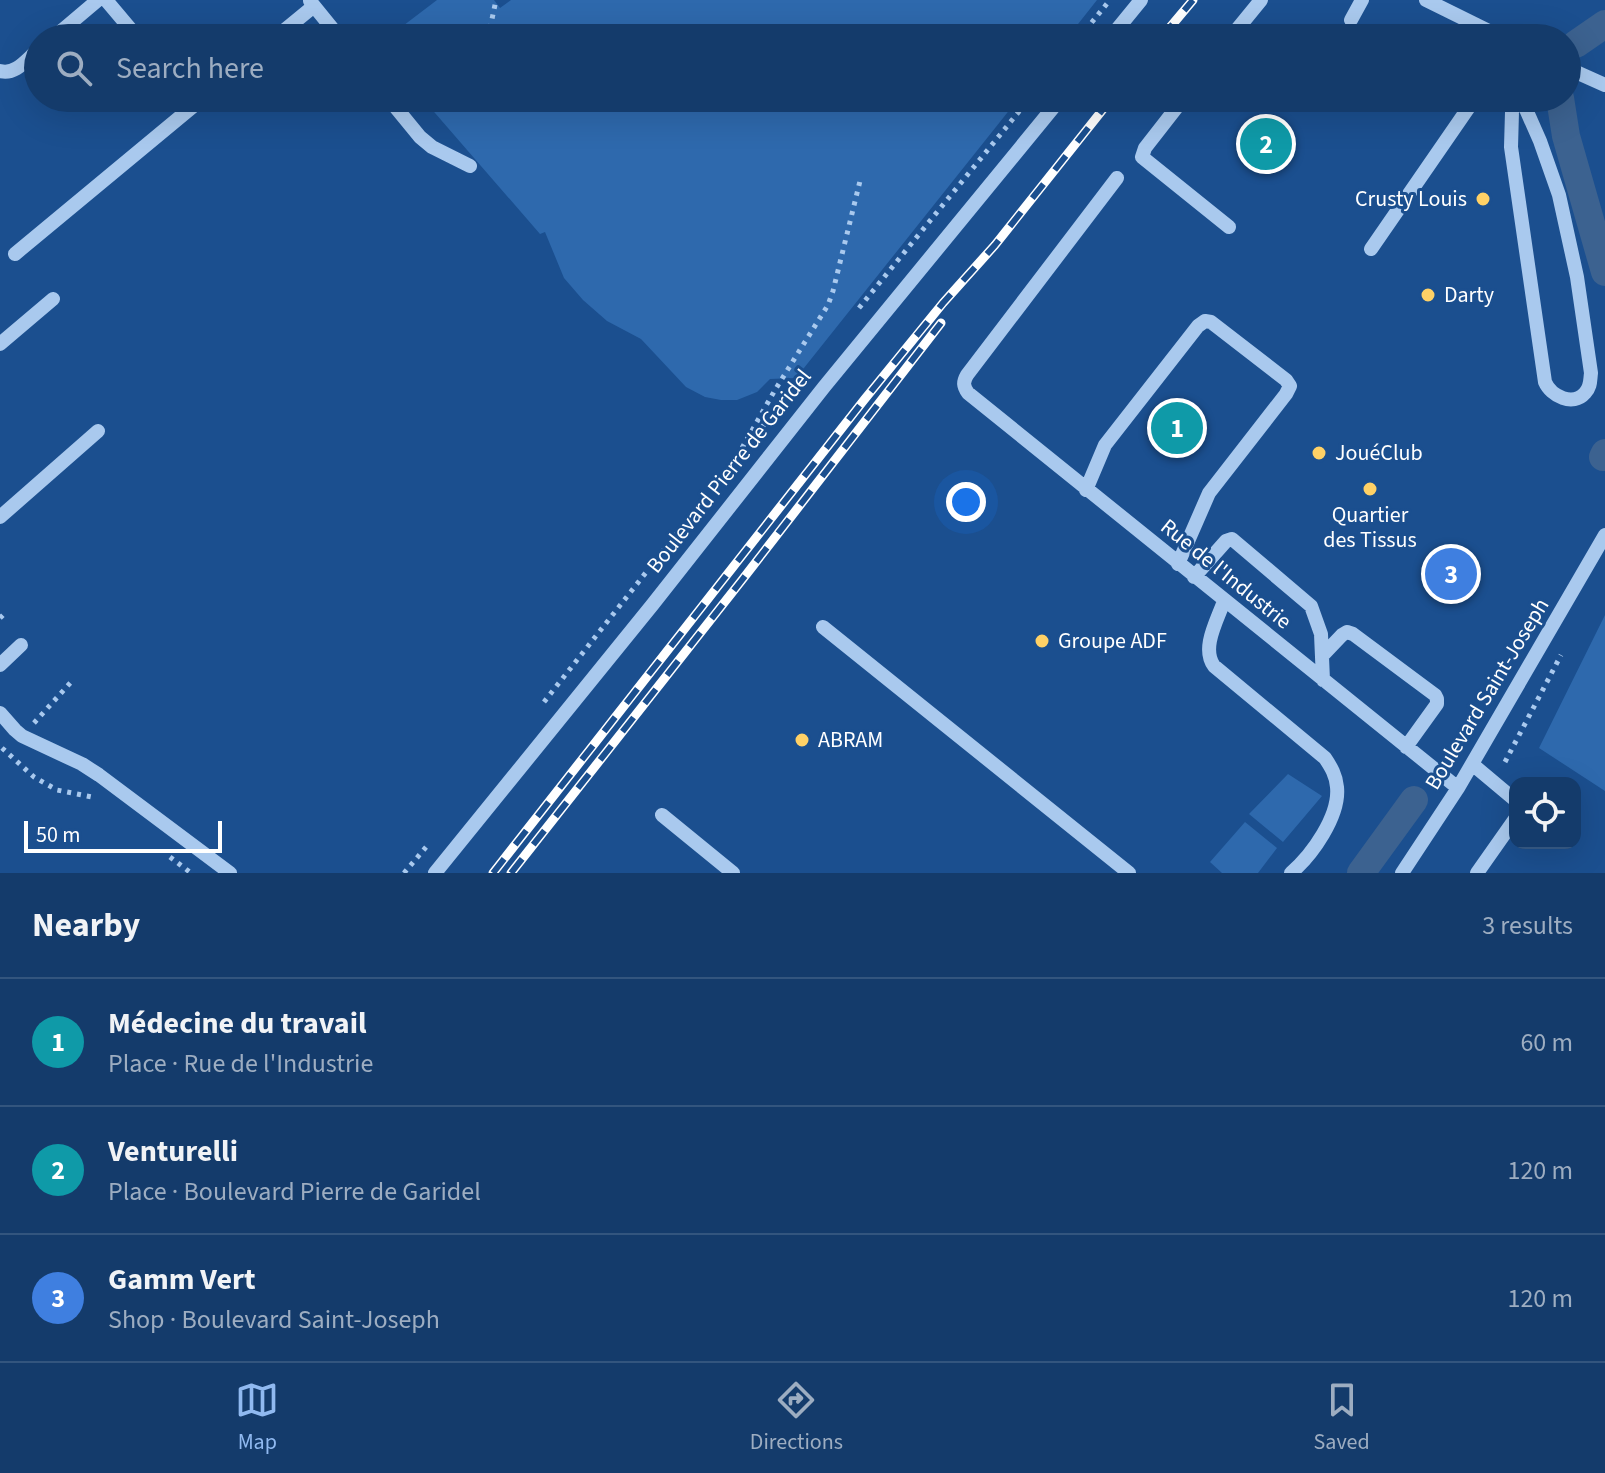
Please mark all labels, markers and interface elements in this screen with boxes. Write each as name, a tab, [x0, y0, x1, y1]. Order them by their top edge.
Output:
search box	[24, 24, 1581, 112]
icon: search	[52, 46, 96, 90]
text: Search here	[116, 47, 264, 90]
pin: 2	[1240, 114, 1292, 174]
place label: Crusty Louis	[1355, 183, 1467, 215]
marker: Crusty Louis	[1474, 190, 1492, 208]
place label: Darty	[1444, 279, 1495, 311]
marker: Darty	[1419, 286, 1437, 304]
street label: Boulevard Pierre de Garidel	[639, 362, 819, 580]
pin: 1	[1151, 398, 1203, 458]
place label: JouéClub	[1335, 437, 1423, 469]
marker: JouéClub	[1310, 444, 1328, 462]
marker: Quartier des Tissus	[1361, 480, 1379, 498]
your location	[946, 482, 986, 522]
place label: Quartier des Tissus	[1323, 499, 1417, 556]
street label: Rue de l'Industrie	[1154, 511, 1299, 637]
pin: 3	[1425, 544, 1477, 604]
street label: Boulevard Saint-Joseph	[1417, 592, 1557, 796]
place label: Groupe ADF	[1058, 625, 1167, 657]
marker: Groupe ADF	[1033, 632, 1051, 650]
place label: ABRAM	[818, 724, 883, 756]
marker: ABRAM	[793, 731, 811, 749]
map controls	[1509, 777, 1581, 849]
button: locate	[1509, 777, 1581, 849]
scale bar	[24, 817, 222, 853]
text: 50 m	[36, 819, 81, 851]
text: Nearby	[32, 901, 140, 950]
text: 3 results	[1482, 907, 1573, 944]
text: Médecine du travail	[108, 1002, 367, 1045]
text: 1	[51, 1024, 65, 1061]
text: 60 m	[1520, 1024, 1573, 1061]
text: Place · Rue de l'Industrie	[108, 1045, 373, 1082]
text: Venturelli	[108, 1130, 238, 1173]
text: 2	[51, 1152, 65, 1189]
text: 120 m	[1507, 1152, 1573, 1189]
text: Place · Boulevard Pierre de Garidel	[108, 1173, 481, 1210]
text: Gamm Vert	[108, 1258, 255, 1301]
text: 3	[51, 1280, 65, 1317]
text: 120 m	[1507, 1280, 1573, 1317]
text: Shop · Boulevard Saint-Joseph	[108, 1301, 440, 1338]
tab: Map	[235, 1378, 279, 1458]
tab: Directions	[750, 1378, 843, 1458]
tab: Saved	[1314, 1378, 1370, 1458]

